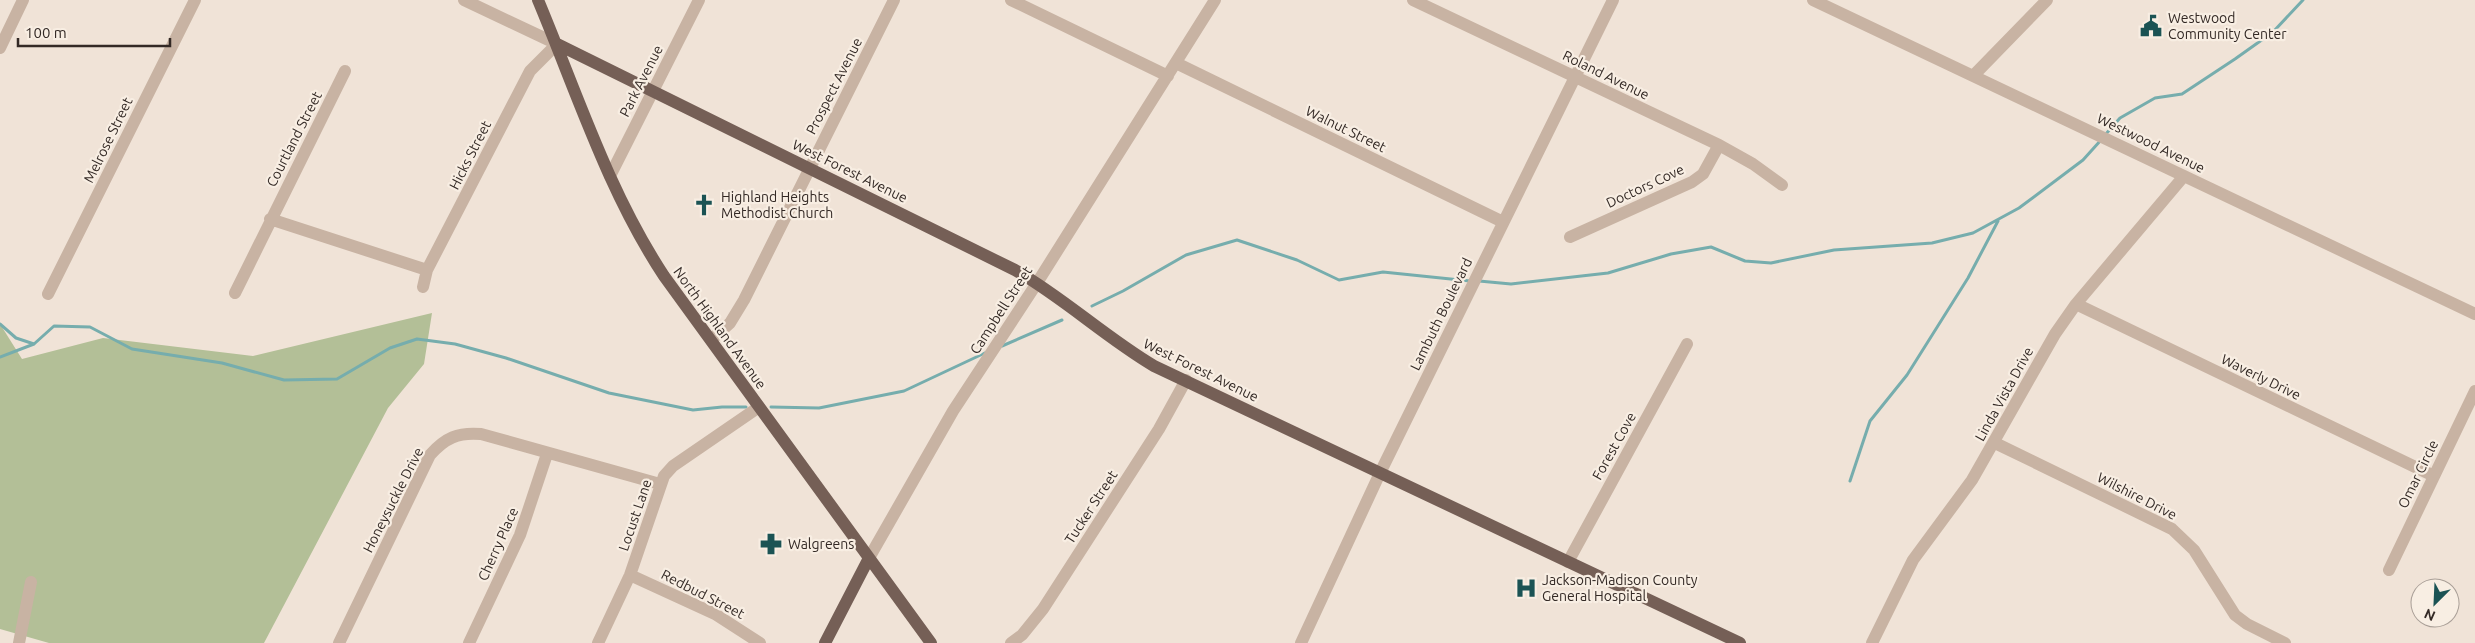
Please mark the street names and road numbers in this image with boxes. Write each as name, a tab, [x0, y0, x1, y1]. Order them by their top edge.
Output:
street label: Prospect Avenue	[803, 35, 865, 137]
street label: Park Avenue	[616, 43, 666, 119]
street label: Roland Avenue	[1560, 47, 1652, 103]
street label: Courtland Street	[263, 88, 325, 189]
street label: Melrose Street	[80, 94, 136, 185]
street label: Walnut Street	[1303, 103, 1389, 156]
street label: Westwood Avenue	[2095, 110, 2207, 176]
street label: Hicks Street	[446, 117, 494, 192]
street label: West Forest Avenue	[790, 136, 910, 206]
street label: Doctors Cove	[1604, 161, 1686, 211]
street label: Lambuth Boulevard	[1407, 255, 1475, 373]
street label: Campbell Street	[967, 263, 1036, 357]
street label: North Highland Avenue	[670, 264, 770, 392]
street label: West Forest Avenue	[1141, 335, 1261, 405]
street label: Linda Vista Drive	[1972, 344, 2036, 444]
street label: Waverly Drive	[2219, 351, 2303, 403]
street label: Forest Cove	[1589, 409, 1639, 483]
street label: Omar Circle	[2395, 437, 2441, 511]
street label: Honeysuckle Drive	[360, 445, 426, 555]
street label: Tucker Street	[1061, 467, 1121, 547]
street label: Wilshire Drive	[2095, 469, 2179, 523]
street label: Locust Lane	[615, 477, 655, 553]
street label: Cherry Place	[475, 505, 521, 583]
street label: Redbud Street	[659, 566, 748, 622]

